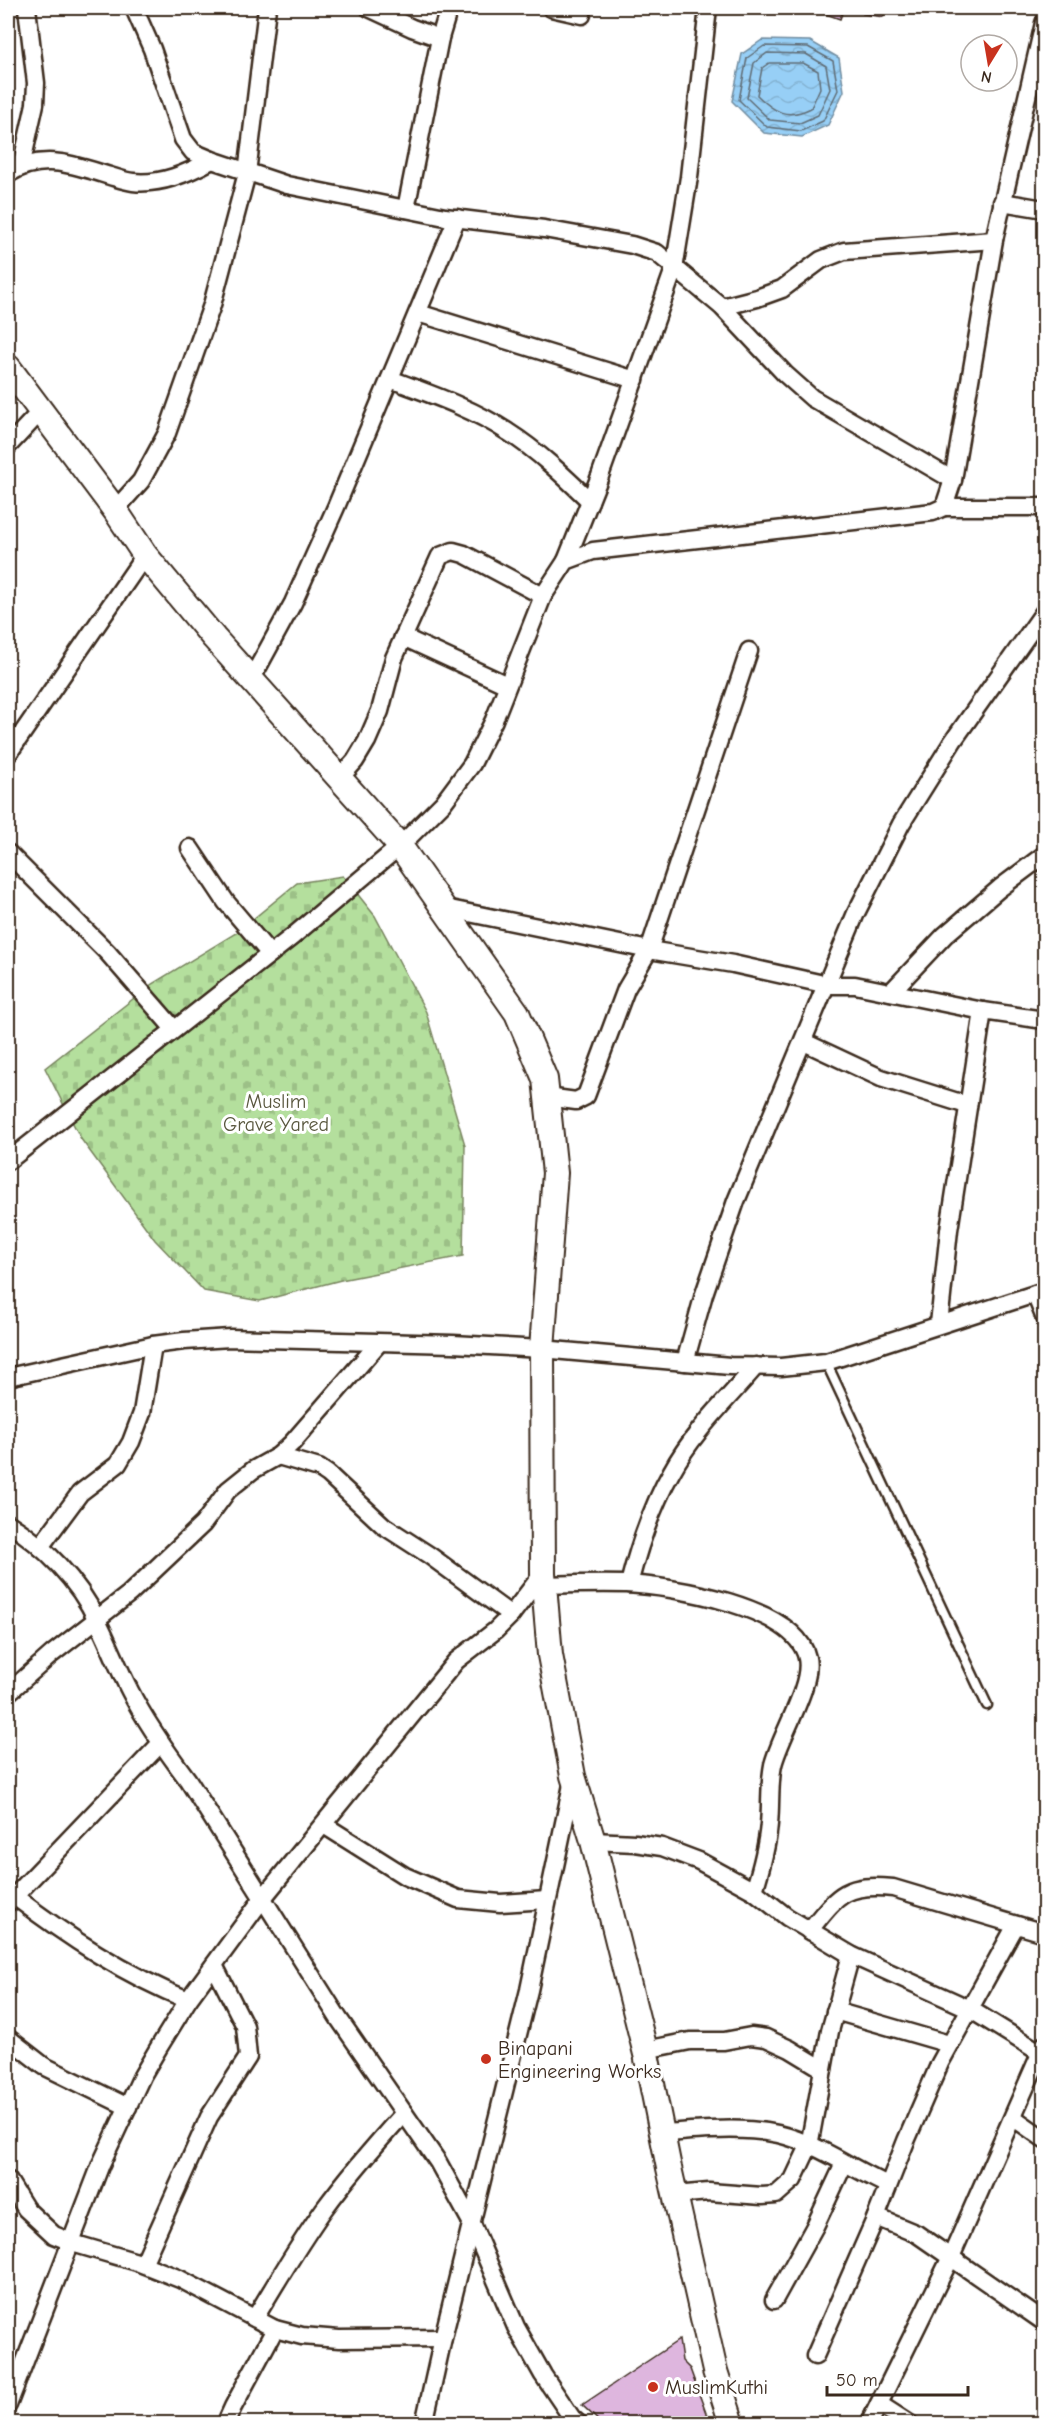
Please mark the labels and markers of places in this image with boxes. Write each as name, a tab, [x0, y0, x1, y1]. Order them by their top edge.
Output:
place label: Binapani Engineering Works	[498, 2037, 661, 2083]
marker: Binapani Engineering Works	[479, 2052, 493, 2066]
place label: MuslimKuthi	[665, 2376, 768, 2399]
marker: MuslimKuthi	[646, 2380, 660, 2394]

